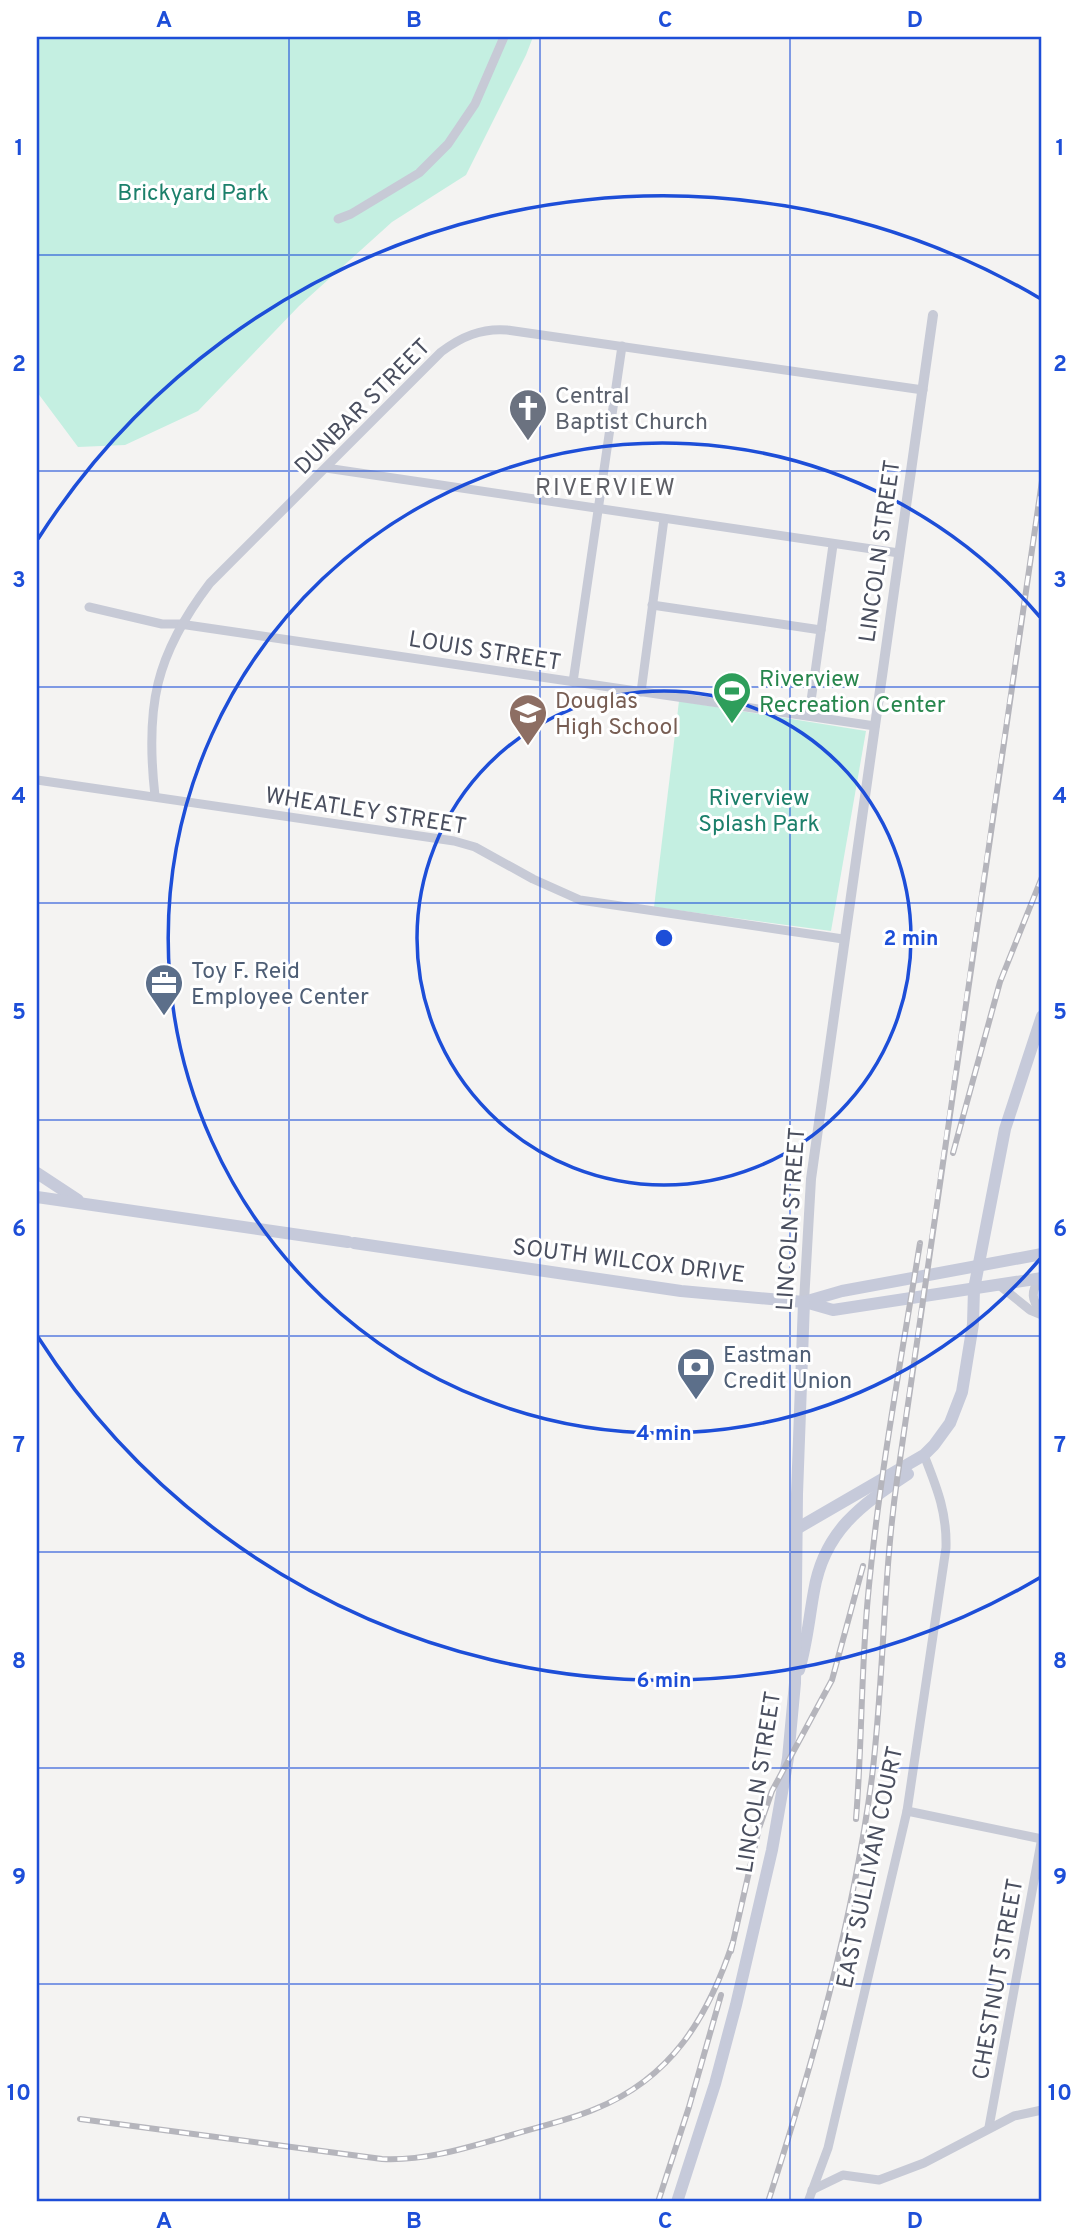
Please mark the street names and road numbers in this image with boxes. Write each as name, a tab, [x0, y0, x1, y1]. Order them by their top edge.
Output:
street label: DUNBAR STREET	[290, 334, 438, 482]
street label: LINCOLN STREET	[854, 458, 909, 644]
street label: LOUIS STREET	[406, 626, 563, 679]
street label: WHEATLEY STREET	[263, 782, 468, 843]
street label: LINCOLN STREET	[772, 1126, 813, 1312]
street label: SOUTH WILCOX DRIVE	[511, 1234, 747, 1291]
street label: LINCOLN STREET	[732, 1689, 789, 1876]
street label: EAST SULLIVAN COURT	[832, 1744, 911, 1991]
street label: CHESTNUT STREET	[968, 1877, 1031, 2082]

